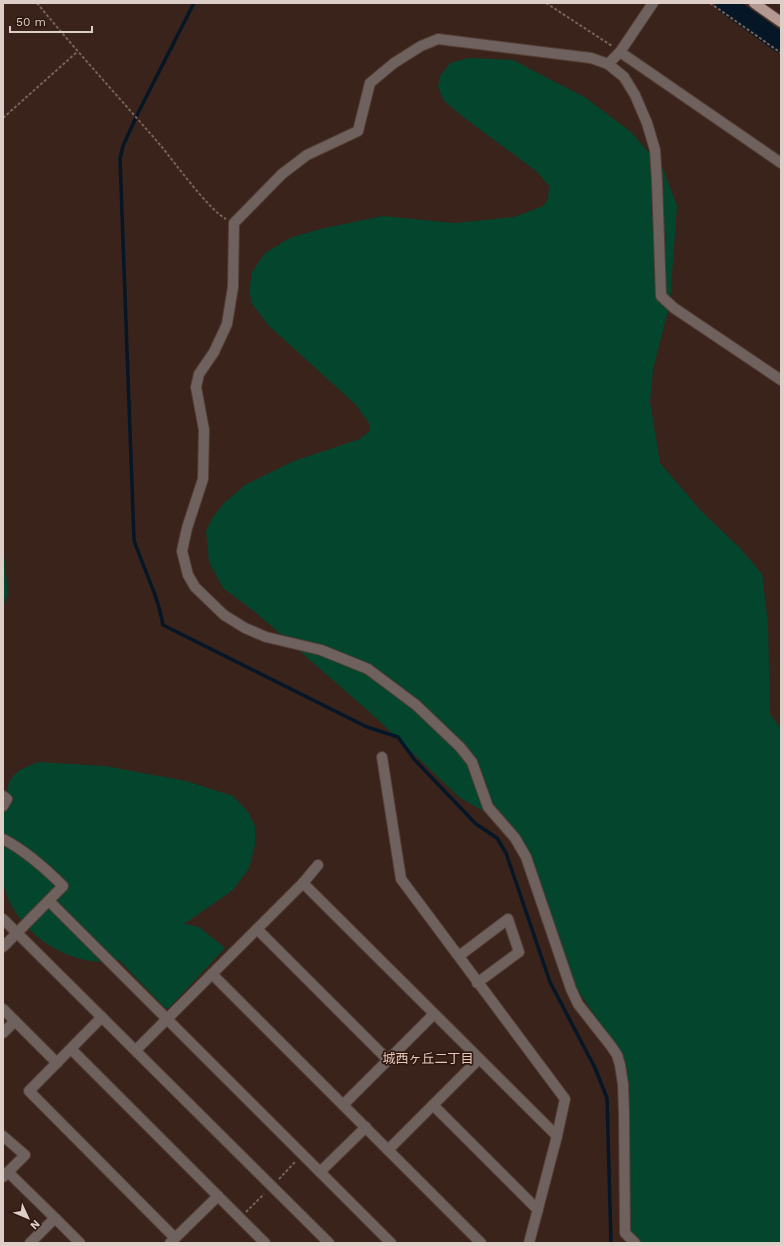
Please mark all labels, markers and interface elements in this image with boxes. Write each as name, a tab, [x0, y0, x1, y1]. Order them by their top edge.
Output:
scale bar	[10, 8, 92, 34]
text: 50 m	[16, 15, 46, 29]
district label: 城西ヶ丘二丁目	[382, 1051, 474, 1066]
north arrow	[8, 1198, 48, 1238]
text: N	[27, 1217, 42, 1232]

